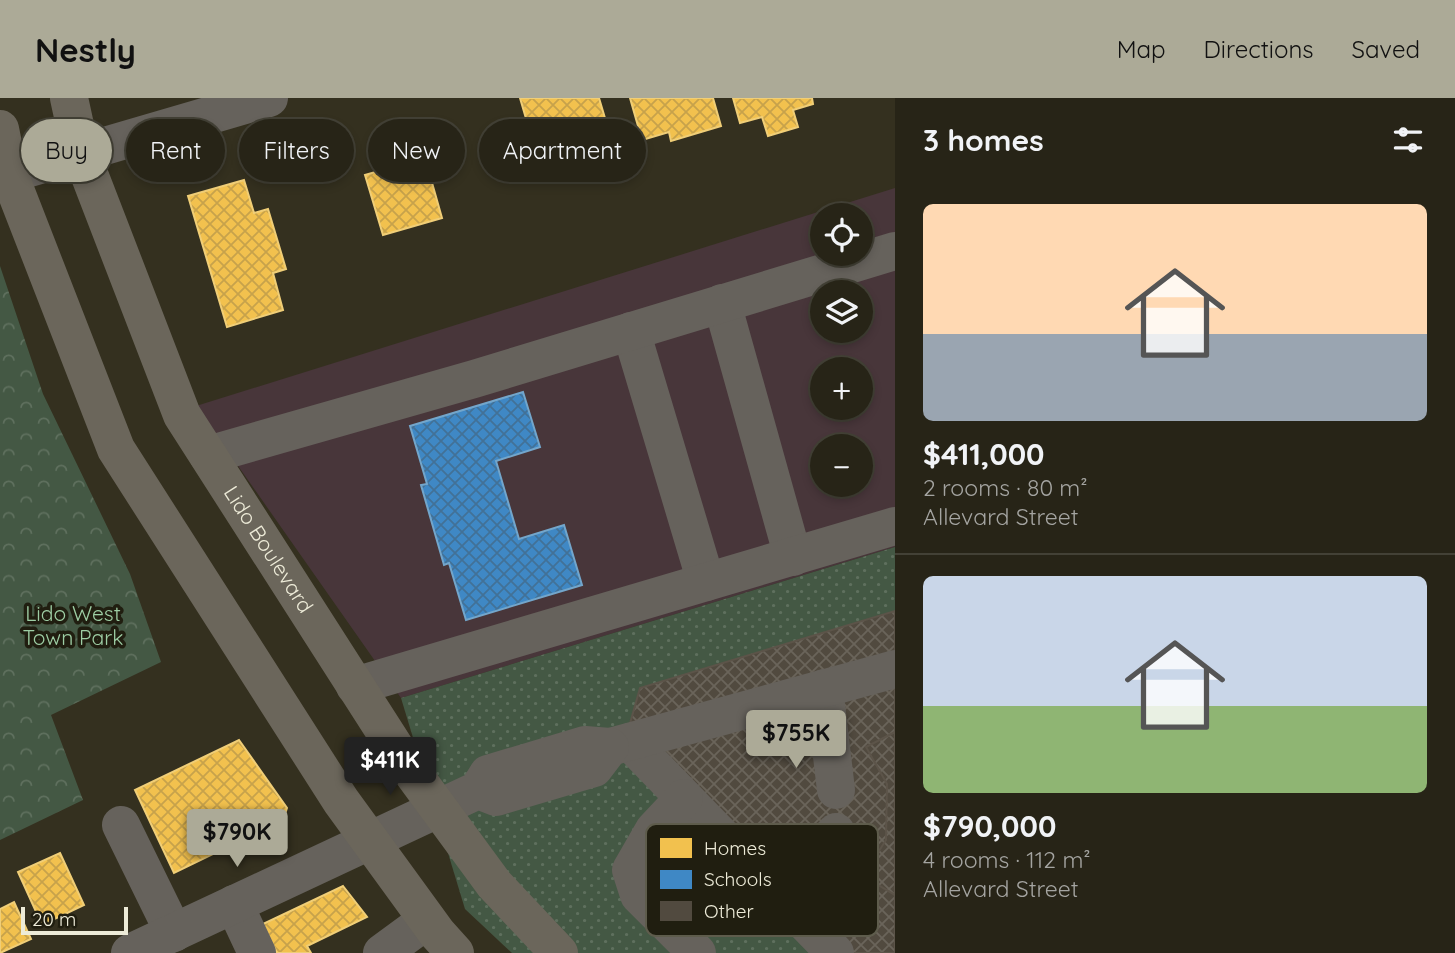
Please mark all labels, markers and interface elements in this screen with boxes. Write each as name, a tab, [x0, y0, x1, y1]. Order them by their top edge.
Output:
text: Nestly	[35, 29, 136, 70]
text: Map	[1117, 34, 1166, 64]
text: Directions	[1204, 34, 1314, 64]
text: Saved	[1352, 34, 1420, 64]
chip: Buy	[21, 119, 112, 182]
chip: Rent	[126, 119, 225, 182]
chip: Filters	[239, 119, 354, 182]
chip: New	[368, 119, 465, 182]
chip: Apartment	[479, 119, 646, 182]
text: 3 homes	[923, 121, 1044, 159]
icon: filters	[1389, 121, 1427, 159]
map controls	[810, 203, 873, 497]
button: locate	[810, 203, 873, 266]
icon: home	[1112, 250, 1238, 376]
button: layers	[810, 280, 873, 343]
button: +	[810, 357, 873, 420]
button: −	[810, 434, 873, 497]
text: $411,000	[923, 435, 1045, 473]
text: 2 rooms · 80 m²	[923, 473, 1088, 502]
street label: Lido Boulevard	[219, 481, 319, 617]
text: Allevard Street	[923, 502, 1079, 531]
park label: Lido West Town Park	[23, 600, 123, 650]
icon: home	[1112, 622, 1238, 748]
pin: $755K	[747, 710, 845, 770]
text: $755K	[762, 718, 830, 747]
pin: $411K	[341, 738, 439, 797]
text: $411K	[360, 745, 420, 774]
text: $790,000	[923, 807, 1056, 845]
pin: $790K	[188, 810, 286, 869]
text: $790K	[203, 817, 271, 846]
legend	[646, 824, 878, 936]
text: Homes	[704, 836, 766, 860]
text: 4 rooms · 112 m²	[923, 845, 1091, 874]
text: Schools	[704, 867, 772, 891]
text: Allevard Street	[923, 874, 1079, 903]
text: Other	[704, 899, 755, 923]
scale bar	[21, 904, 128, 936]
text: 20 m	[32, 907, 76, 931]

